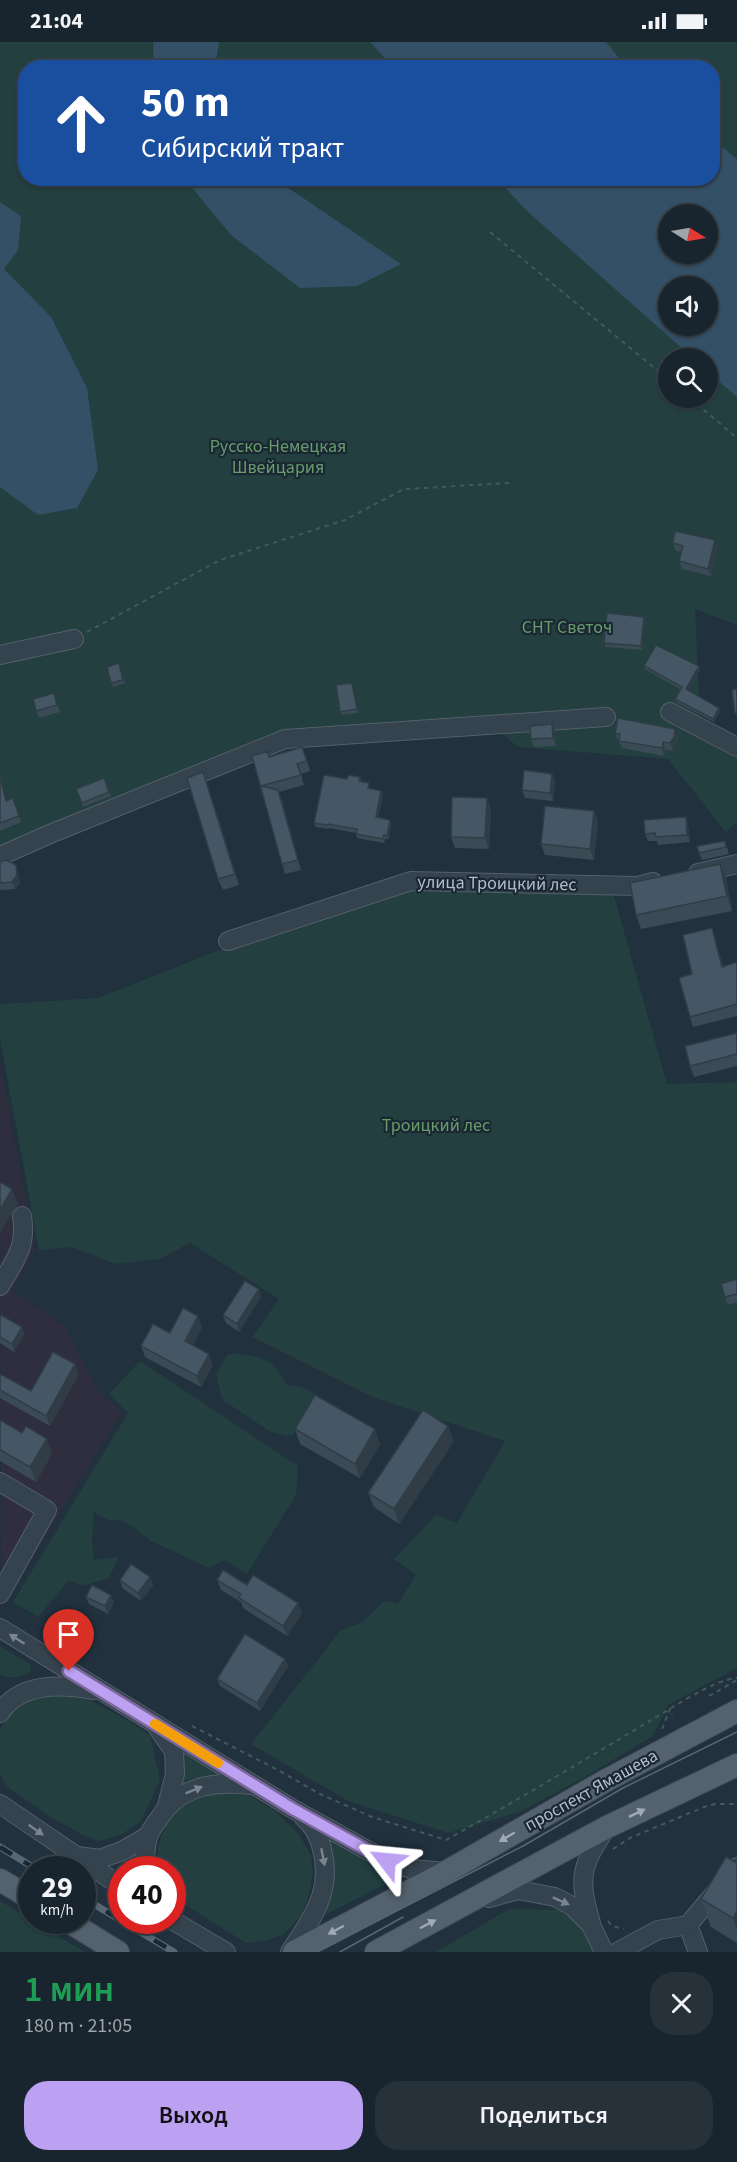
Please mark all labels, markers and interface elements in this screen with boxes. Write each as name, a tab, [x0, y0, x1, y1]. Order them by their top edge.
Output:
text: 21:04	[30, 5, 83, 37]
text: 50 m	[141, 73, 230, 133]
icon: ahead	[42, 84, 120, 162]
text: Сибирский тракт	[141, 129, 344, 168]
north arrow	[658, 204, 718, 264]
map controls	[658, 204, 718, 408]
button: sound	[658, 276, 718, 336]
button: search	[658, 348, 718, 408]
park label: Русско-Немецкая Швейцария	[210, 434, 346, 480]
park label: СНТ Светоч	[522, 615, 612, 640]
street label: улица Троицкий лес	[417, 870, 577, 897]
park label: Троицкий лес	[382, 1113, 490, 1138]
pin	[43, 1609, 94, 1671]
icon: arrive	[52, 1618, 85, 1651]
one-way arrow	[9, 1633, 25, 1644]
street label: проспект Ямашева	[520, 1743, 662, 1837]
one-way arrow	[185, 1785, 203, 1794]
one-way arrow	[629, 1809, 646, 1818]
one-way arrow	[29, 1823, 44, 1835]
position arrow	[355, 1829, 419, 1893]
one-way arrow	[498, 1832, 515, 1842]
one-way arrow	[319, 1847, 328, 1866]
speed limit sign: 40	[108, 1856, 186, 1934]
text: 29	[41, 1866, 73, 1909]
one-way arrow	[552, 1896, 570, 1906]
text: km/h	[40, 1900, 74, 1921]
one-way arrow	[419, 1919, 436, 1929]
one-way arrow	[327, 1925, 344, 1935]
text: 1 мин	[24, 1964, 114, 2015]
button: close	[650, 1972, 713, 2035]
text: 180 m · 21:05	[24, 2012, 132, 2040]
button: Выход	[24, 2081, 363, 2150]
button: Поделиться	[375, 2081, 713, 2150]

